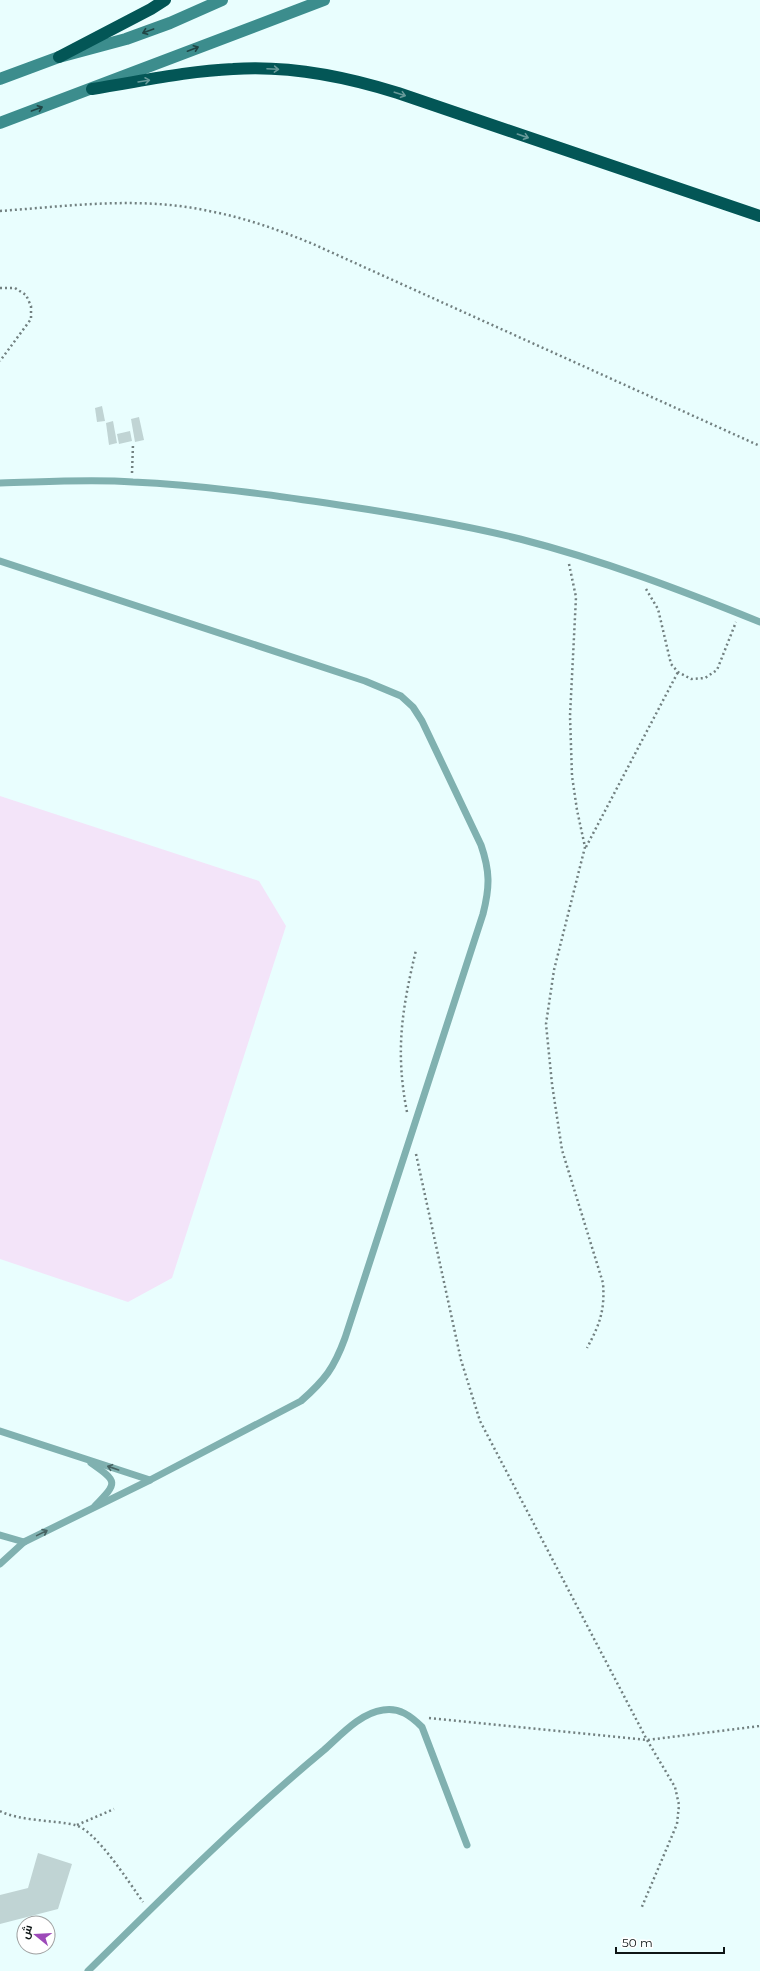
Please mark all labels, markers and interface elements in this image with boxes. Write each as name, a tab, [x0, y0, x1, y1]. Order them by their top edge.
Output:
one-way arrow	[142, 28, 154, 36]
one-way arrow	[187, 45, 199, 53]
one-way arrow	[266, 65, 279, 73]
one-way arrow	[137, 77, 150, 85]
one-way arrow	[393, 91, 406, 98]
one-way arrow	[30, 105, 42, 113]
one-way arrow	[517, 132, 529, 140]
one-way arrow	[106, 1464, 119, 1471]
one-way arrow	[36, 1529, 48, 1536]
north arrow	[16, 1915, 56, 1955]
text: ش	[18, 1923, 35, 1941]
scale bar	[616, 1929, 724, 1955]
text: 50 m	[622, 1935, 653, 1950]

